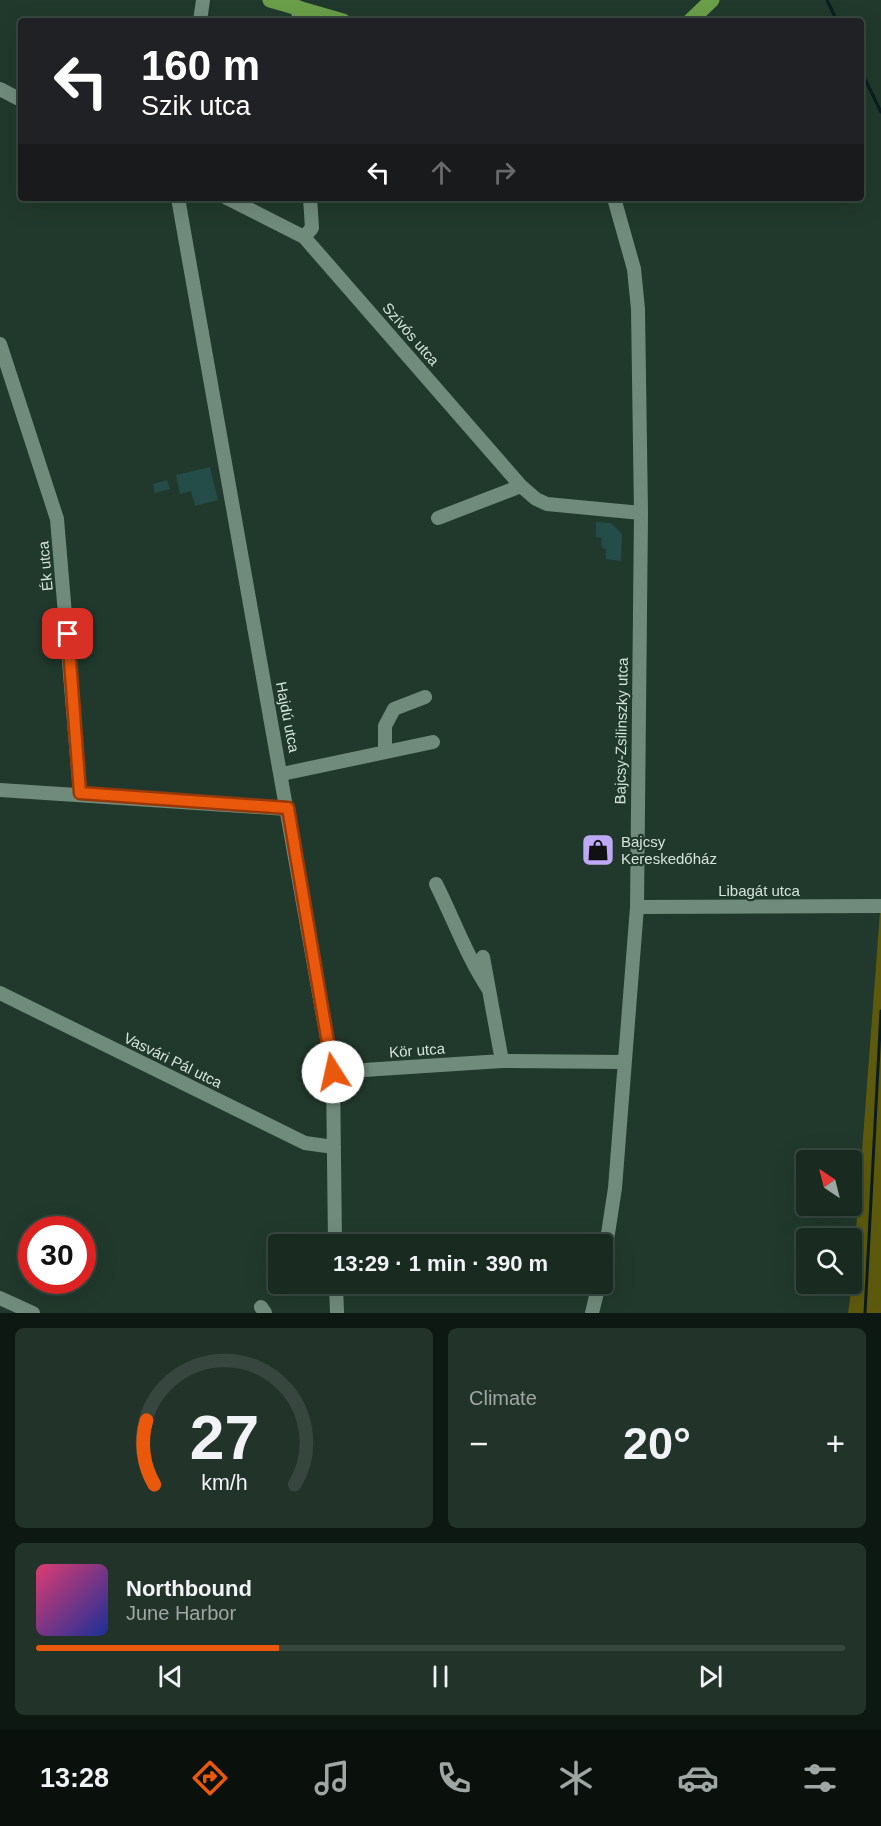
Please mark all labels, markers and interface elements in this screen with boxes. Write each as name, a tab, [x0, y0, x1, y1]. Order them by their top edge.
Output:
icon: left	[42, 42, 120, 120]
text: 160 m	[141, 42, 260, 89]
text: Szik utca	[141, 91, 251, 121]
icon: left	[362, 156, 395, 189]
icon: ahead	[425, 156, 458, 189]
icon: right	[488, 156, 521, 189]
street label: Szívós utca	[379, 299, 443, 369]
street label: Ék utca	[34, 540, 56, 592]
pin	[42, 608, 93, 659]
icon: arrive	[51, 617, 84, 650]
street label: Bajcsy-Zsilinszky utca	[611, 657, 631, 804]
street label: Hajdú utca	[273, 680, 303, 754]
shop icon: Bajcsy Kereskedőház	[580, 832, 616, 868]
place label: Bajcsy Kereskedőház	[621, 833, 717, 867]
street label: Libagát utca	[718, 882, 801, 899]
street label: Vasvári Pál utca	[121, 1029, 226, 1091]
position arrow	[301, 1040, 365, 1104]
street label: Kör utca	[389, 1040, 446, 1060]
north arrow	[796, 1150, 862, 1216]
map controls	[796, 1150, 862, 1294]
speed limit sign: 30	[18, 1216, 96, 1294]
button: search	[796, 1228, 862, 1294]
text: 13:29 · 1 min · 390 m	[333, 1251, 548, 1276]
text: Climate	[469, 1387, 537, 1409]
text: 27	[189, 1403, 259, 1472]
text: 20°	[623, 1418, 691, 1469]
text: −	[469, 1425, 488, 1462]
text: +	[826, 1425, 845, 1462]
text: km/h	[201, 1471, 247, 1495]
text: Northbound	[126, 1576, 252, 1601]
text: June Harbor	[126, 1602, 236, 1624]
icon: previous	[154, 1660, 187, 1693]
icon: pause	[424, 1660, 457, 1693]
icon: next	[694, 1660, 727, 1693]
icon: directions	[189, 1757, 231, 1799]
icon: music	[311, 1757, 353, 1799]
icon: phone	[433, 1757, 475, 1799]
icon: climate	[555, 1757, 597, 1799]
icon: car	[677, 1757, 719, 1799]
icon: filters	[799, 1757, 841, 1799]
text: 13:28	[40, 1763, 109, 1793]

